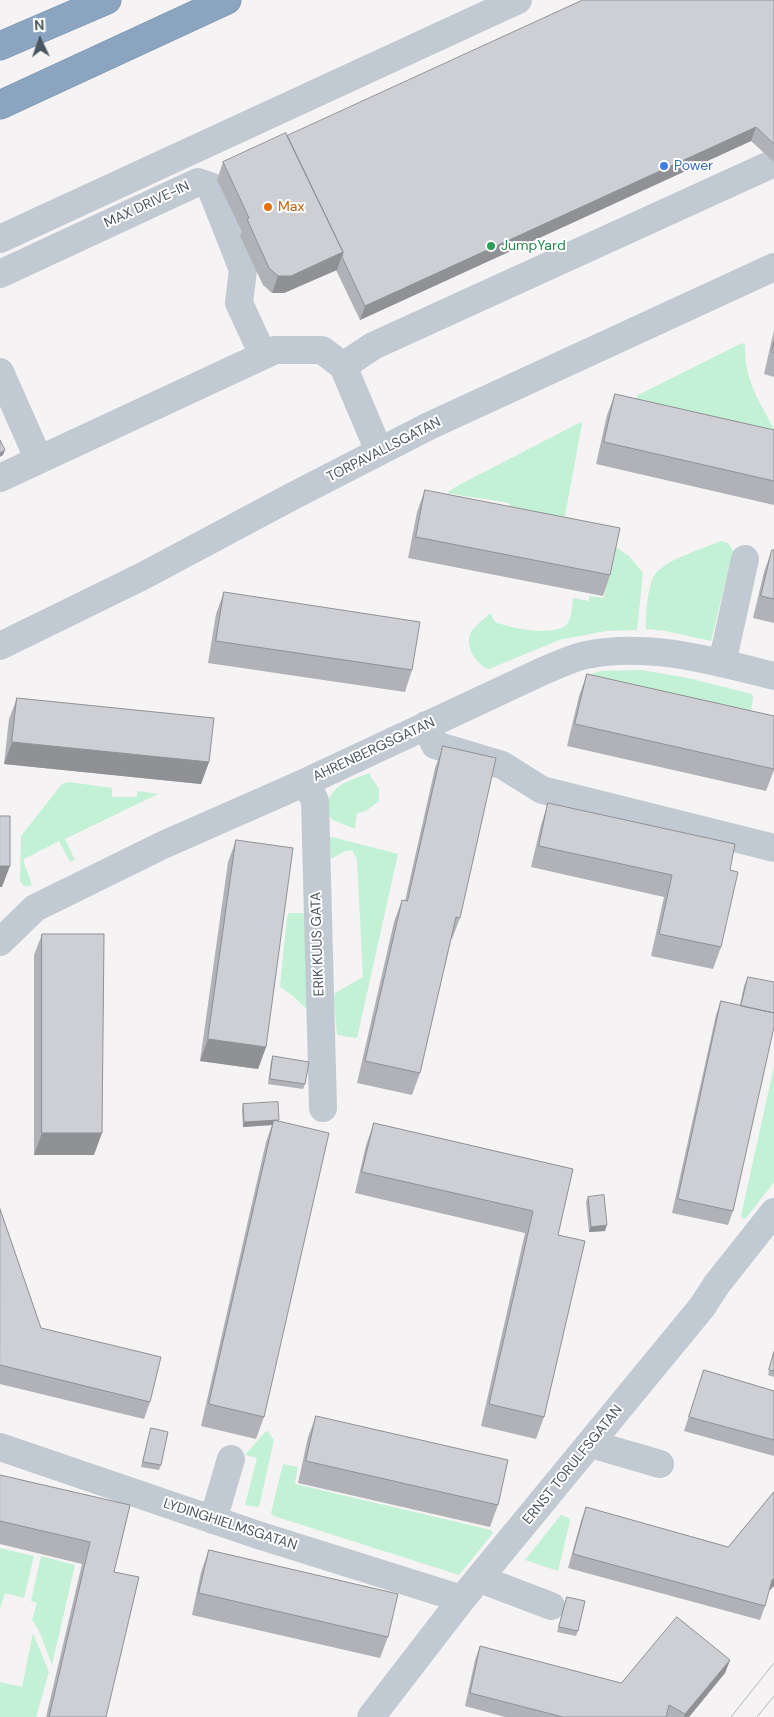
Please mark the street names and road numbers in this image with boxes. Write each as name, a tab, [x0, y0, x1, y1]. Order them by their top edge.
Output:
street label: MAX DRIVE-IN	[102, 178, 192, 232]
street label: TORPAVALLSGATAN	[324, 414, 444, 486]
street label: AHRENBERGSGATAN	[310, 714, 438, 786]
street label: ERIK KUUS GATA	[308, 891, 328, 997]
street label: ERNST TORULFSGATAN	[520, 1402, 626, 1528]
street label: LYDINGHIELMSGATAN	[161, 1495, 299, 1555]

